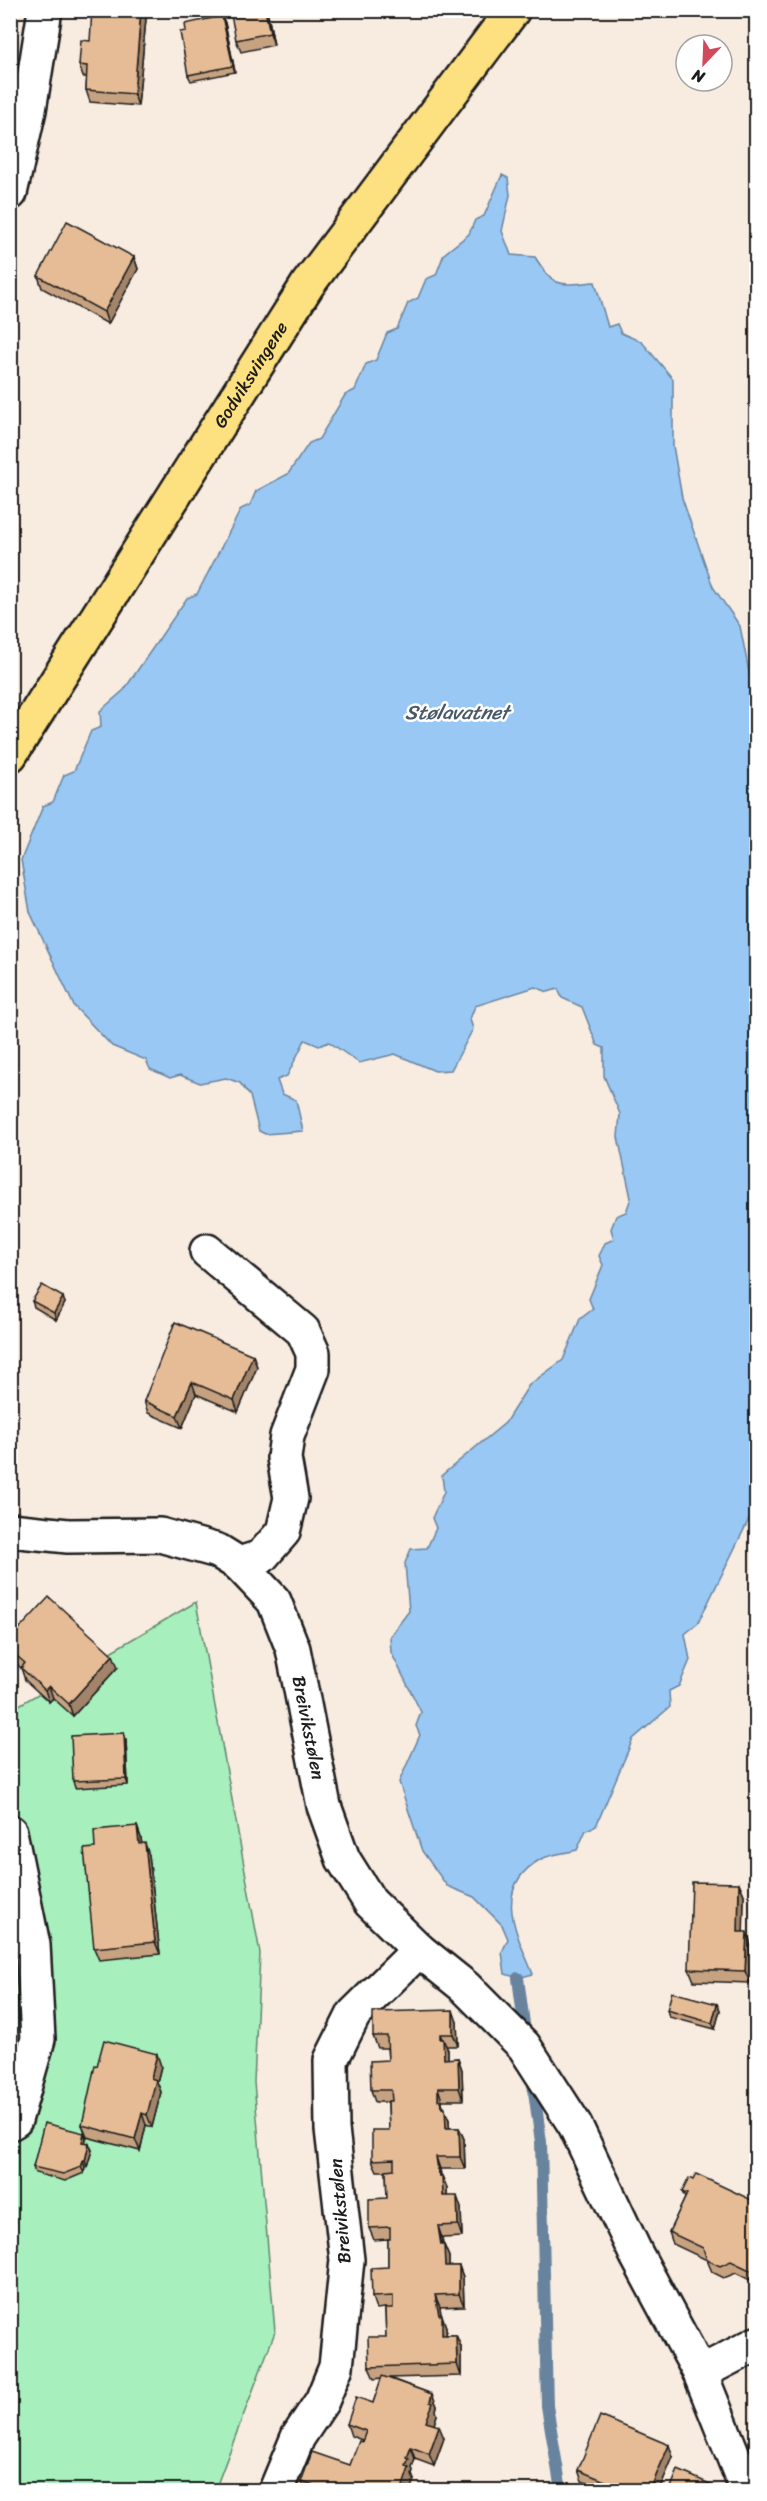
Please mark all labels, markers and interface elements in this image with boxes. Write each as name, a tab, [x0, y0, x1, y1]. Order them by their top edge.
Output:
north arrow	[674, 33, 734, 93]
text: N	[687, 60, 710, 92]
street label: Godviksvingene	[205, 315, 297, 435]
water label: Stølavatnet	[405, 695, 512, 730]
street label: Breivikstølen	[283, 1673, 335, 1783]
street label: Breivikstølen	[319, 2157, 361, 2265]

